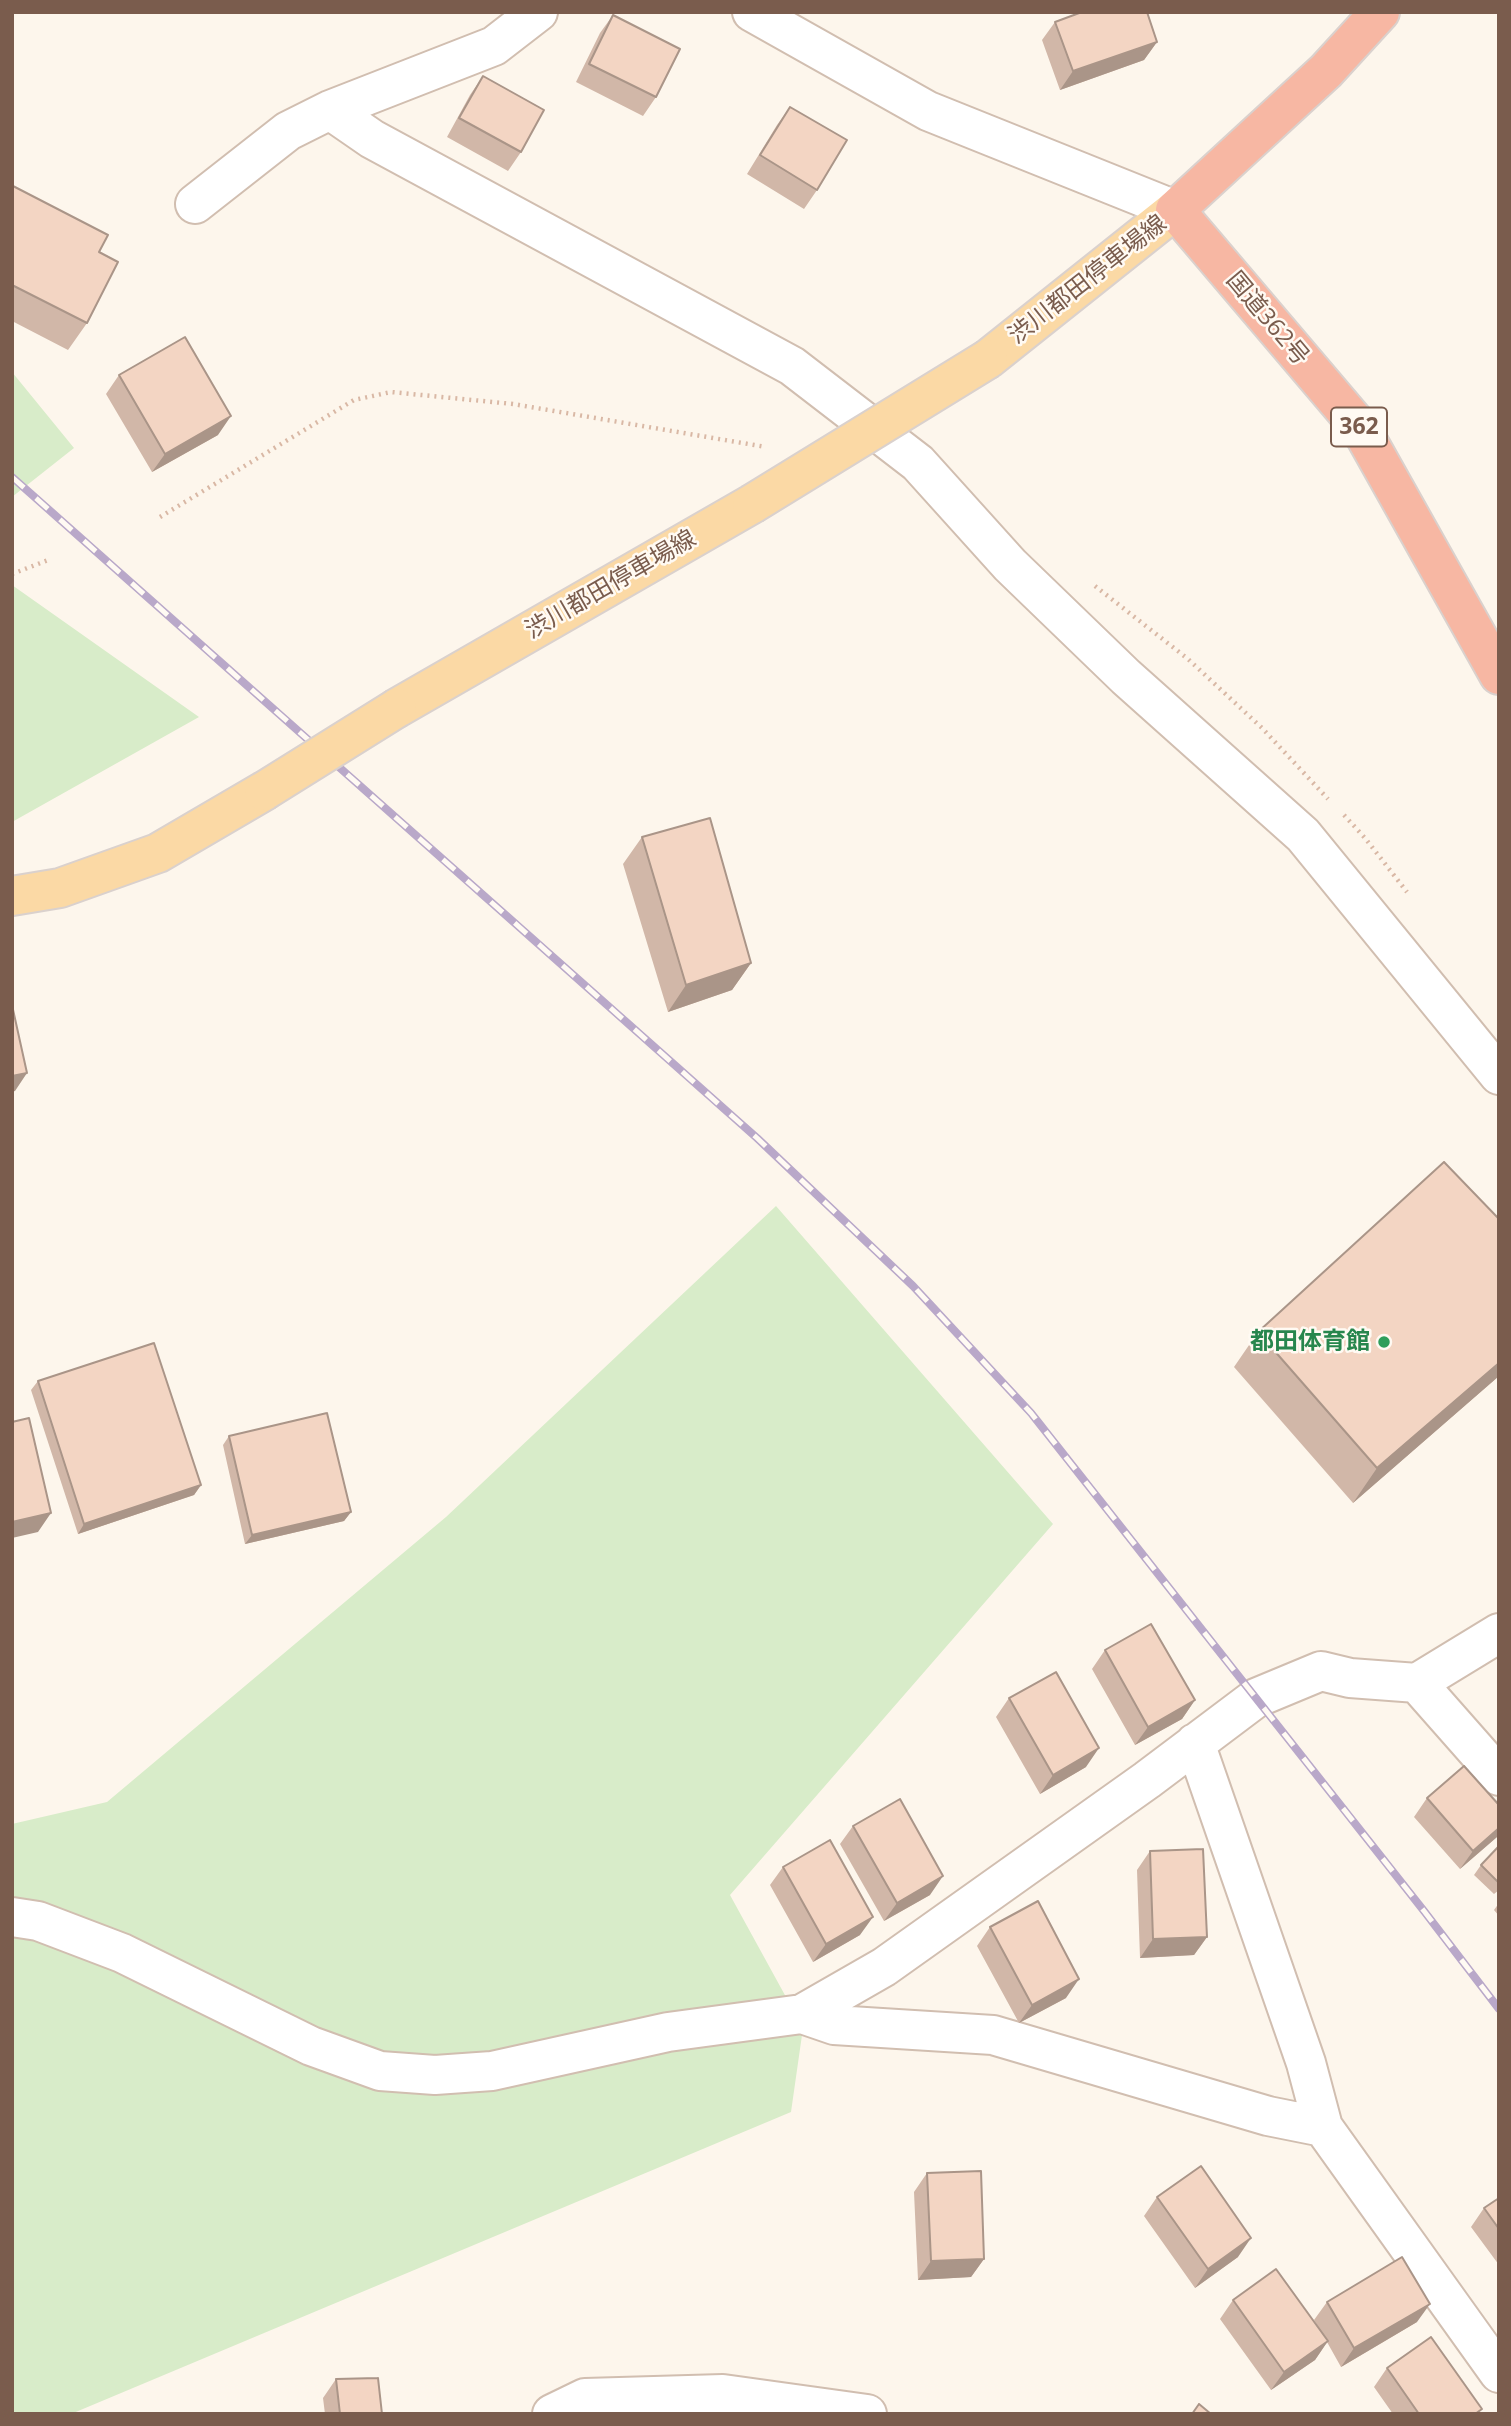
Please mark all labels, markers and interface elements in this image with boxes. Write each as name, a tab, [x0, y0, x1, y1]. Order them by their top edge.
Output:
street label: 渋川都田停車場線	[1003, 210, 1173, 350]
street label: 国道362号	[1220, 266, 1314, 372]
road number: 362	[1331, 408, 1387, 446]
street label: 渋川都田停車場線	[521, 525, 701, 645]
place label: 都田体育館	[1250, 1328, 1370, 1356]
marker: 都田体育館	[1376, 1334, 1392, 1350]

